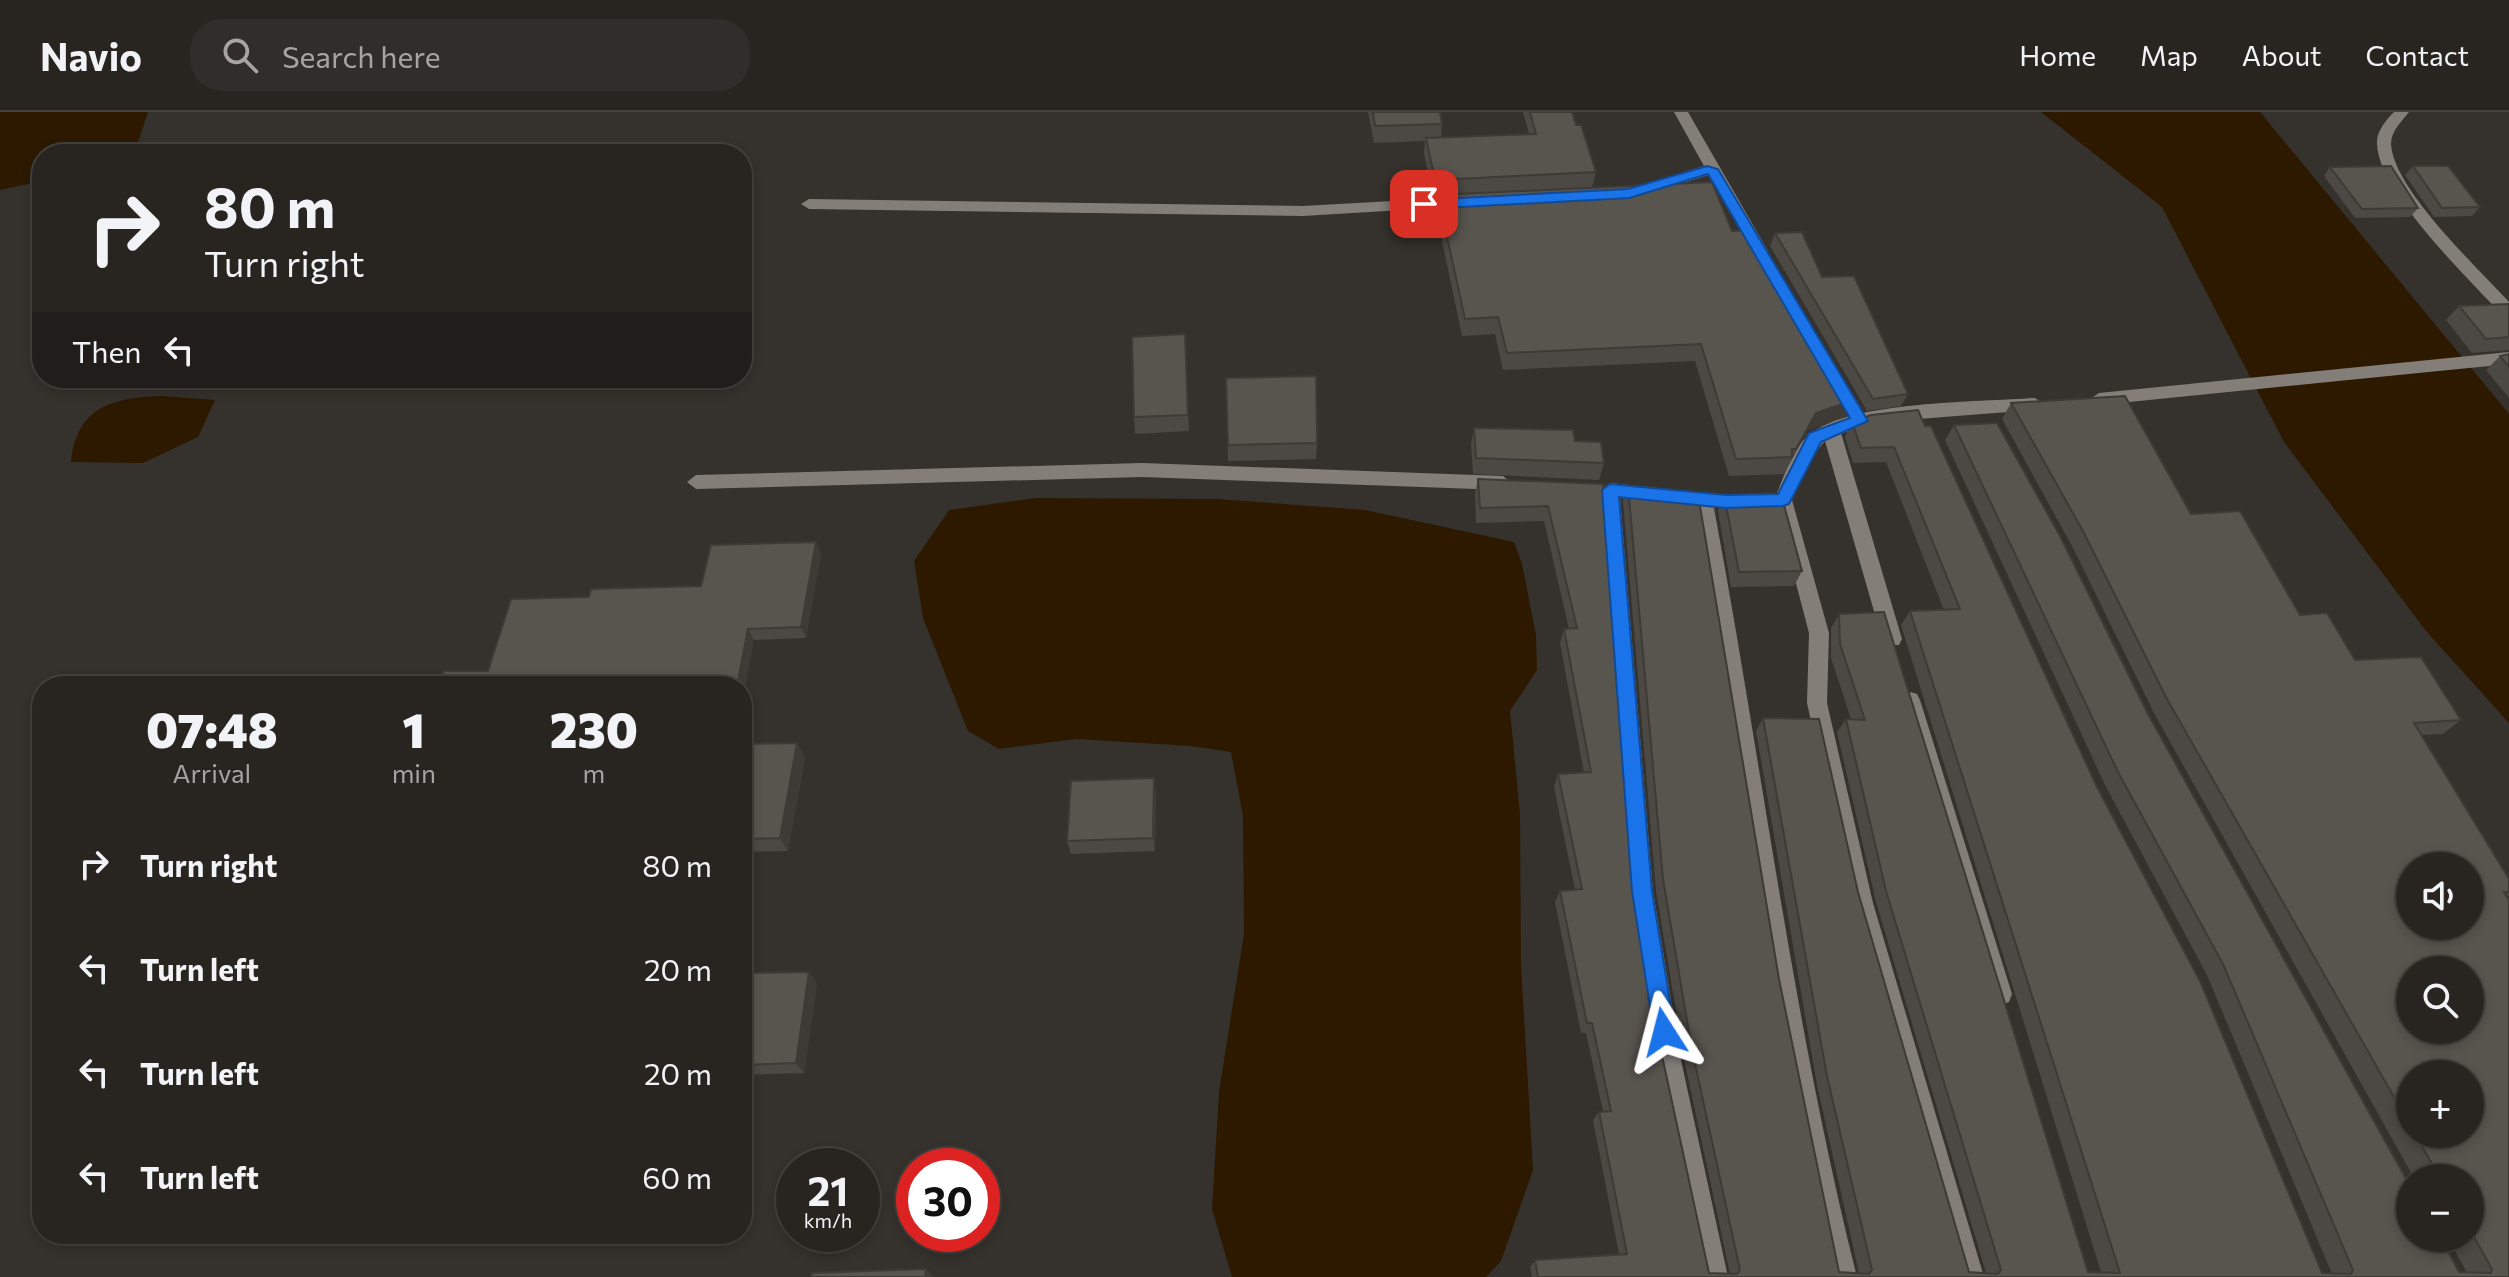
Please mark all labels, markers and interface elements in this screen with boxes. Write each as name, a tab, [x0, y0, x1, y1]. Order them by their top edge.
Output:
search box	[190, 19, 750, 91]
text: Navio	[40, 32, 142, 79]
icon: search	[218, 33, 262, 77]
text: Search here	[282, 37, 441, 74]
text: Home	[2019, 38, 2096, 72]
text: Map	[2140, 38, 2198, 72]
text: About	[2242, 38, 2322, 72]
text: Contact	[2366, 38, 2469, 72]
pin	[1390, 170, 1458, 238]
text: 80 m	[204, 171, 335, 240]
icon: right	[72, 176, 176, 280]
icon: arrive	[1402, 182, 1446, 226]
text: Turn right	[204, 240, 365, 284]
icon: left	[157, 328, 201, 372]
text: Then	[72, 332, 141, 369]
text: 07:48	[146, 699, 278, 758]
text: 1	[403, 699, 425, 758]
text: 230	[550, 699, 638, 758]
text: Arrival	[172, 757, 251, 788]
text: min	[392, 757, 436, 788]
text: m	[583, 757, 605, 788]
icon: right	[72, 842, 116, 886]
text: Turn right	[140, 846, 277, 883]
text: 80 m	[642, 846, 712, 883]
map controls	[2396, 852, 2484, 1252]
button: sound	[2396, 852, 2484, 940]
icon: left	[72, 946, 116, 990]
text: Turn left	[140, 950, 259, 987]
text: 20 m	[644, 950, 712, 987]
button: search	[2396, 956, 2484, 1044]
position arrow	[1622, 990, 1706, 1074]
icon: left	[72, 1050, 116, 1094]
text: Turn left	[140, 1054, 259, 1091]
text: 20 m	[644, 1054, 712, 1091]
button: +	[2396, 1060, 2484, 1148]
speed limit sign: 30	[896, 1148, 1000, 1252]
icon: left	[72, 1154, 116, 1198]
text: Turn left	[140, 1158, 259, 1195]
text: 60 m	[642, 1158, 712, 1195]
button: −	[2396, 1164, 2484, 1252]
text: 21	[808, 1165, 848, 1214]
text: km/h	[804, 1208, 852, 1232]

